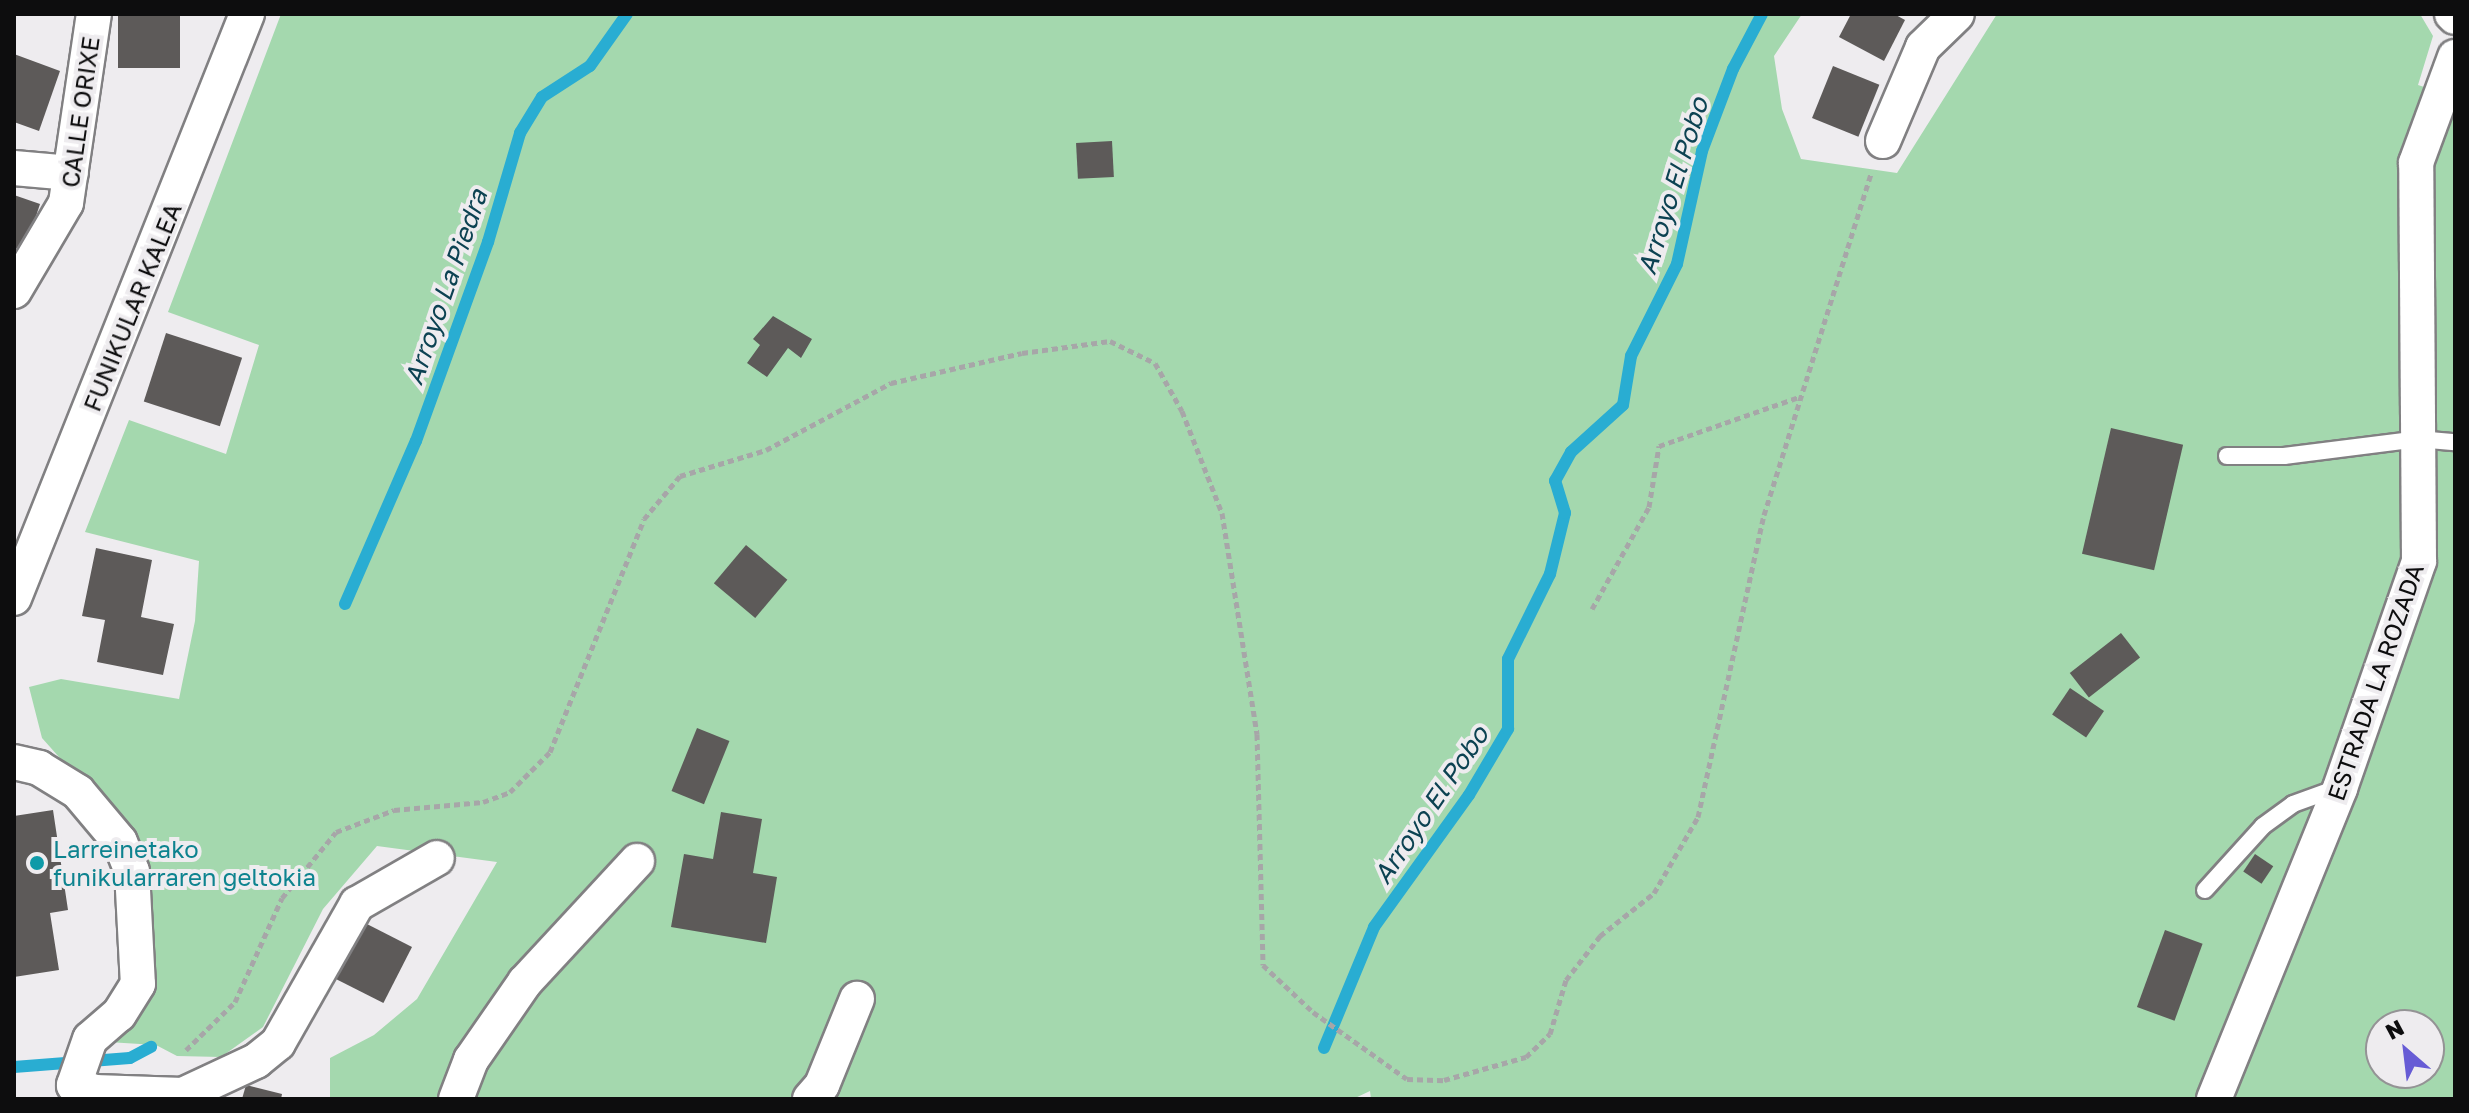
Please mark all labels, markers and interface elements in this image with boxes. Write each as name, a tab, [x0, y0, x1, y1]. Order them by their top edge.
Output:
street label: CALLE ORIXE	[55, 35, 105, 189]
water label: Arroyo El Pobo	[1631, 94, 1715, 278]
water label: Arroyo La Piedra	[398, 185, 494, 389]
street label: FUNIKULAR KALEA	[77, 199, 187, 415]
street label: ESTRADA LA ROZADA	[2321, 560, 2429, 804]
water label: Arroyo El Pobo	[1367, 720, 1495, 890]
place label: Larreinetako funikularraren geltokia	[53, 835, 316, 891]
marker: Larreinetako funikularraren geltokia	[28, 854, 46, 872]
north arrow	[2365, 1009, 2445, 1089]
text: N	[2381, 1013, 2408, 1045]

